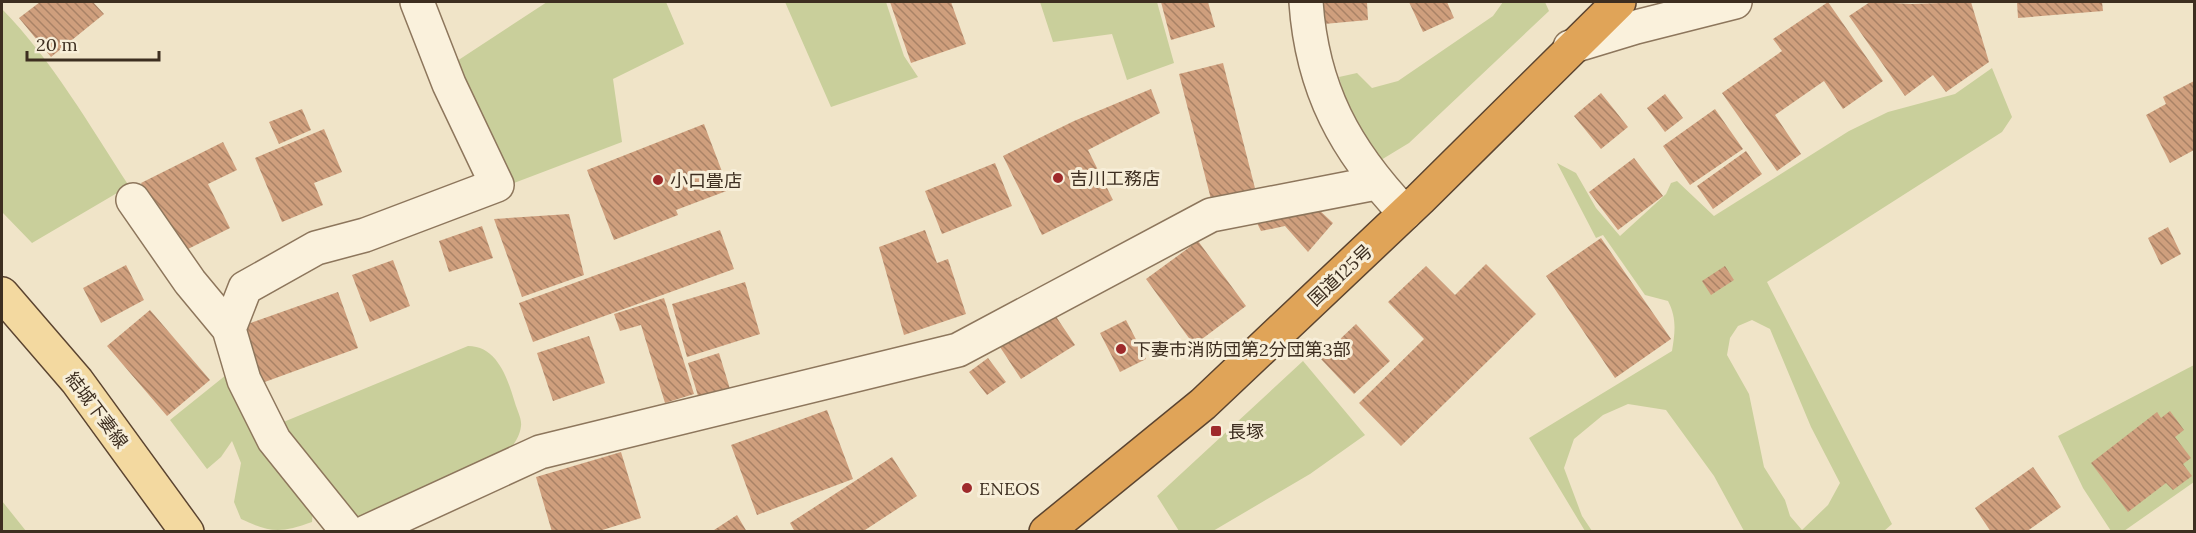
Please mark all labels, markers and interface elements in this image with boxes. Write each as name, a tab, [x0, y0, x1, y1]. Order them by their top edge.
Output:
scale bar	[27, 24, 159, 62]
text: 20 m	[36, 33, 78, 56]
place label: 吉川工務店	[1070, 167, 1160, 190]
place label: 小口畳店	[670, 169, 742, 192]
marker: 吉川工務店	[1051, 171, 1065, 185]
marker: 小口畳店	[651, 173, 665, 187]
street label: 国道125号	[1303, 239, 1377, 311]
place label: 下妻市消防団第2分団第3部	[1133, 338, 1351, 361]
marker: 下妻市消防団第2分団第3部	[1114, 342, 1128, 356]
street label: 結城下妻線	[61, 367, 133, 453]
place label: 長塚	[1228, 420, 1264, 443]
marker: 長塚	[1209, 424, 1223, 438]
place label: ENEOS	[979, 477, 1040, 500]
marker: ENEOS	[960, 481, 974, 495]

